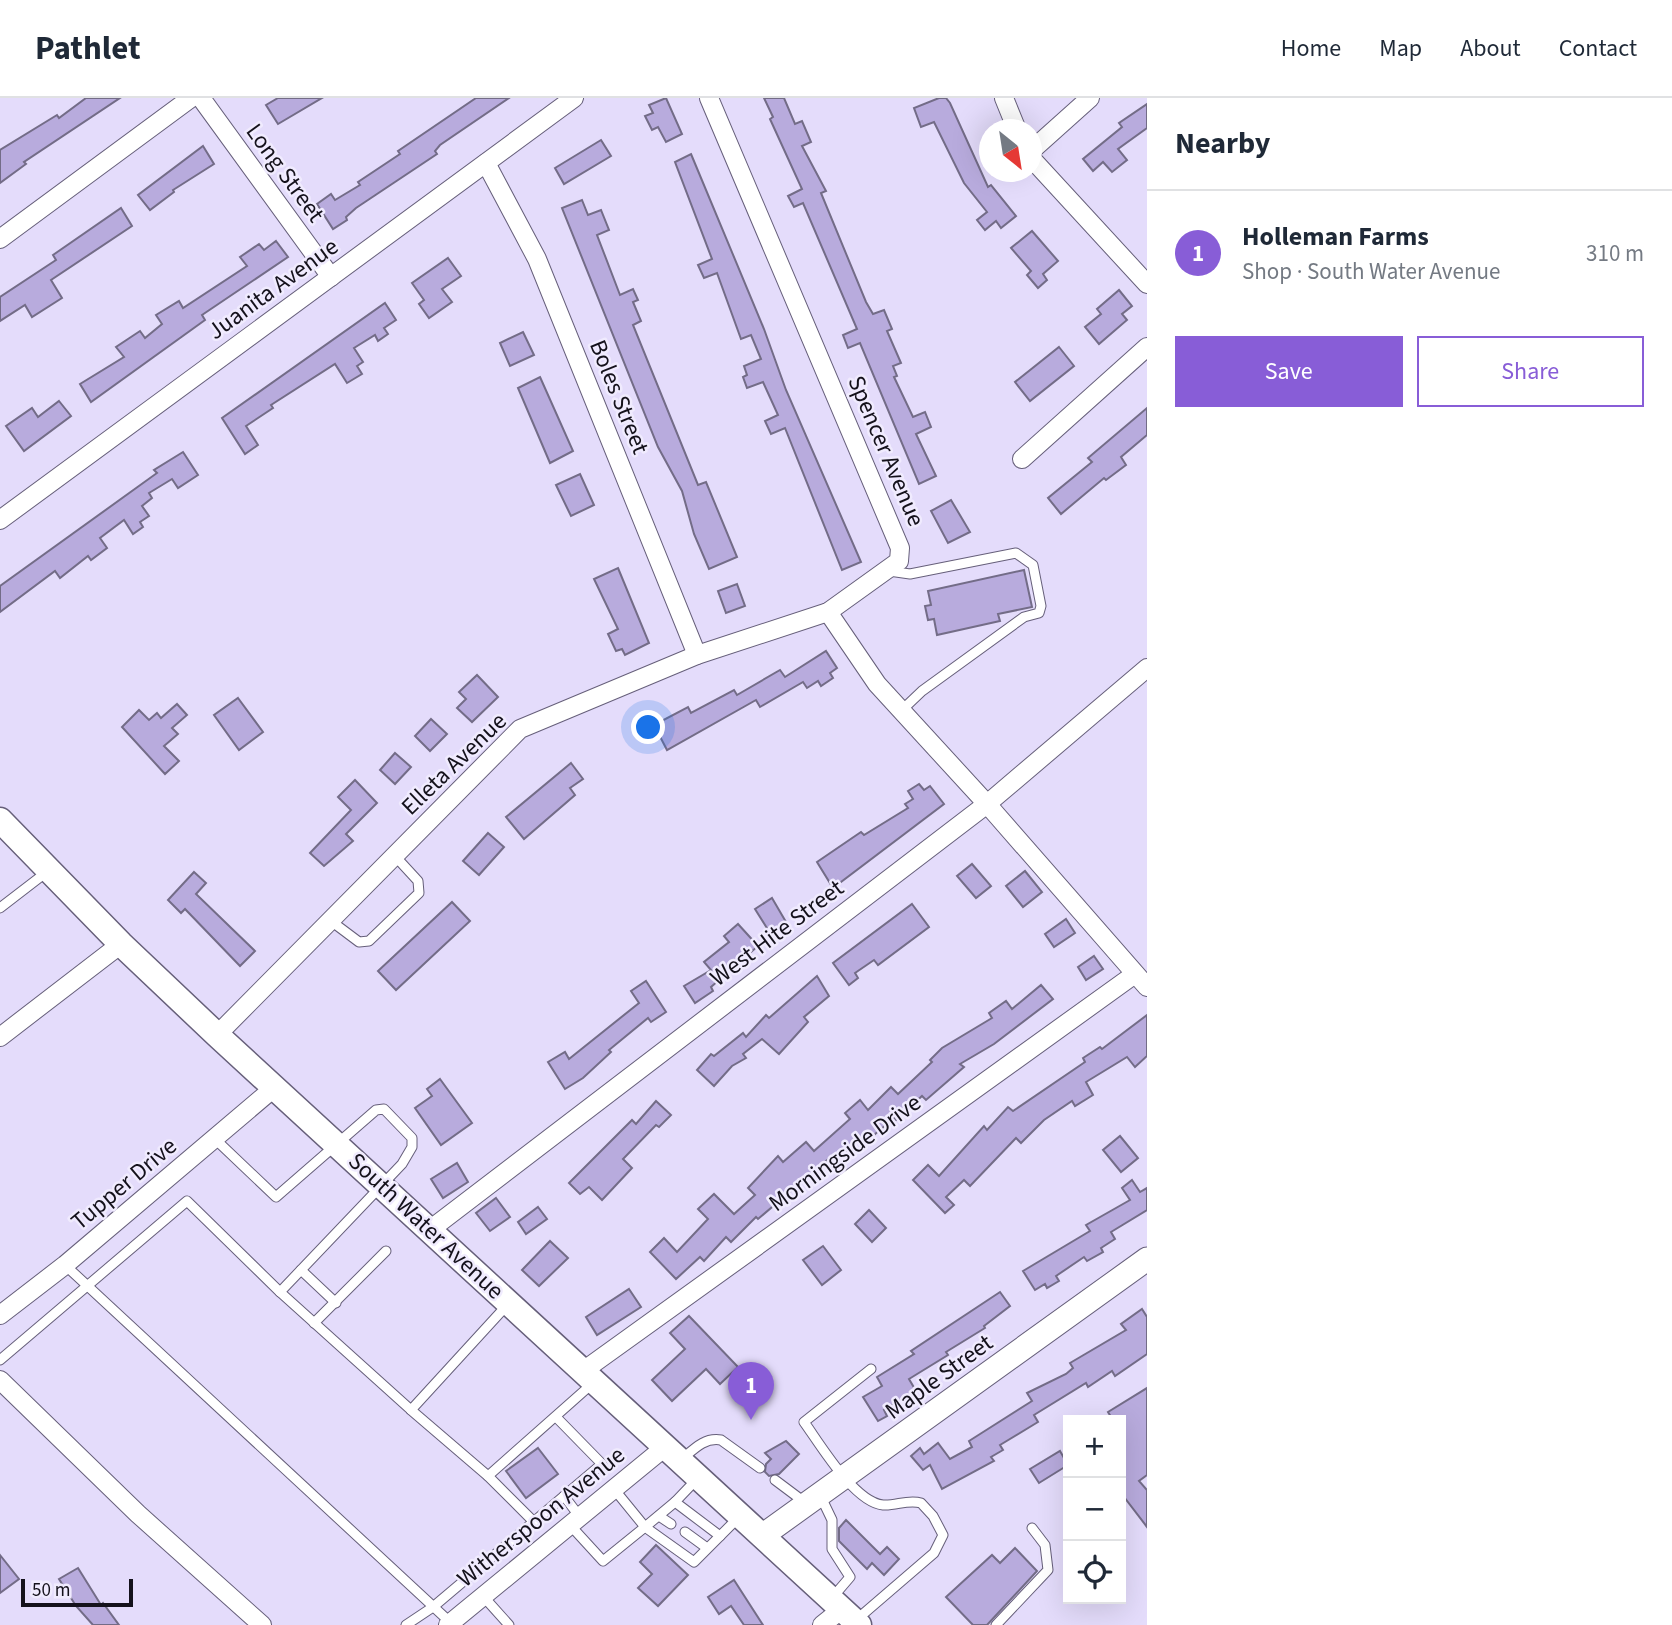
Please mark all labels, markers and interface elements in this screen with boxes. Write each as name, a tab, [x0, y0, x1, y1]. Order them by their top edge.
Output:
text: Pathlet	[35, 25, 141, 72]
text: Home	[1281, 31, 1341, 66]
text: Map	[1379, 31, 1422, 66]
text: About	[1460, 31, 1521, 66]
text: Contact	[1559, 31, 1637, 66]
street label: Long Street	[237, 116, 333, 230]
north arrow	[979, 119, 1042, 182]
text: Nearby	[1175, 122, 1270, 165]
text: Holleman Farms	[1242, 218, 1429, 255]
street label: Juanita Avenue	[200, 230, 346, 348]
text: 1	[1192, 237, 1204, 270]
text: 310 m	[1586, 237, 1644, 270]
text: Shop · South Water Avenue	[1242, 255, 1500, 288]
street label: Boles Street	[580, 335, 658, 459]
button: Save	[1175, 336, 1403, 407]
button: Share	[1417, 336, 1644, 407]
street label: Spencer Avenue	[839, 370, 933, 532]
street label: Elleta Avenue	[393, 705, 515, 823]
your location	[631, 710, 665, 744]
street label: West Hite Street	[703, 871, 851, 995]
street label: Morningside Drive	[761, 1086, 929, 1220]
street label: Tupper Drive	[64, 1129, 184, 1239]
street label: South Water Avenue	[340, 1144, 512, 1308]
street label: Maple Street	[878, 1326, 1000, 1428]
pin: 1	[728, 1362, 774, 1420]
map controls	[1063, 1415, 1126, 1604]
button: +	[1063, 1415, 1126, 1478]
street label: Witherspoon Avenue	[449, 1438, 633, 1596]
button: −	[1063, 1478, 1126, 1541]
button: locate	[1063, 1541, 1126, 1604]
scale bar	[21, 1576, 133, 1608]
text: 50 m	[32, 1577, 70, 1604]

